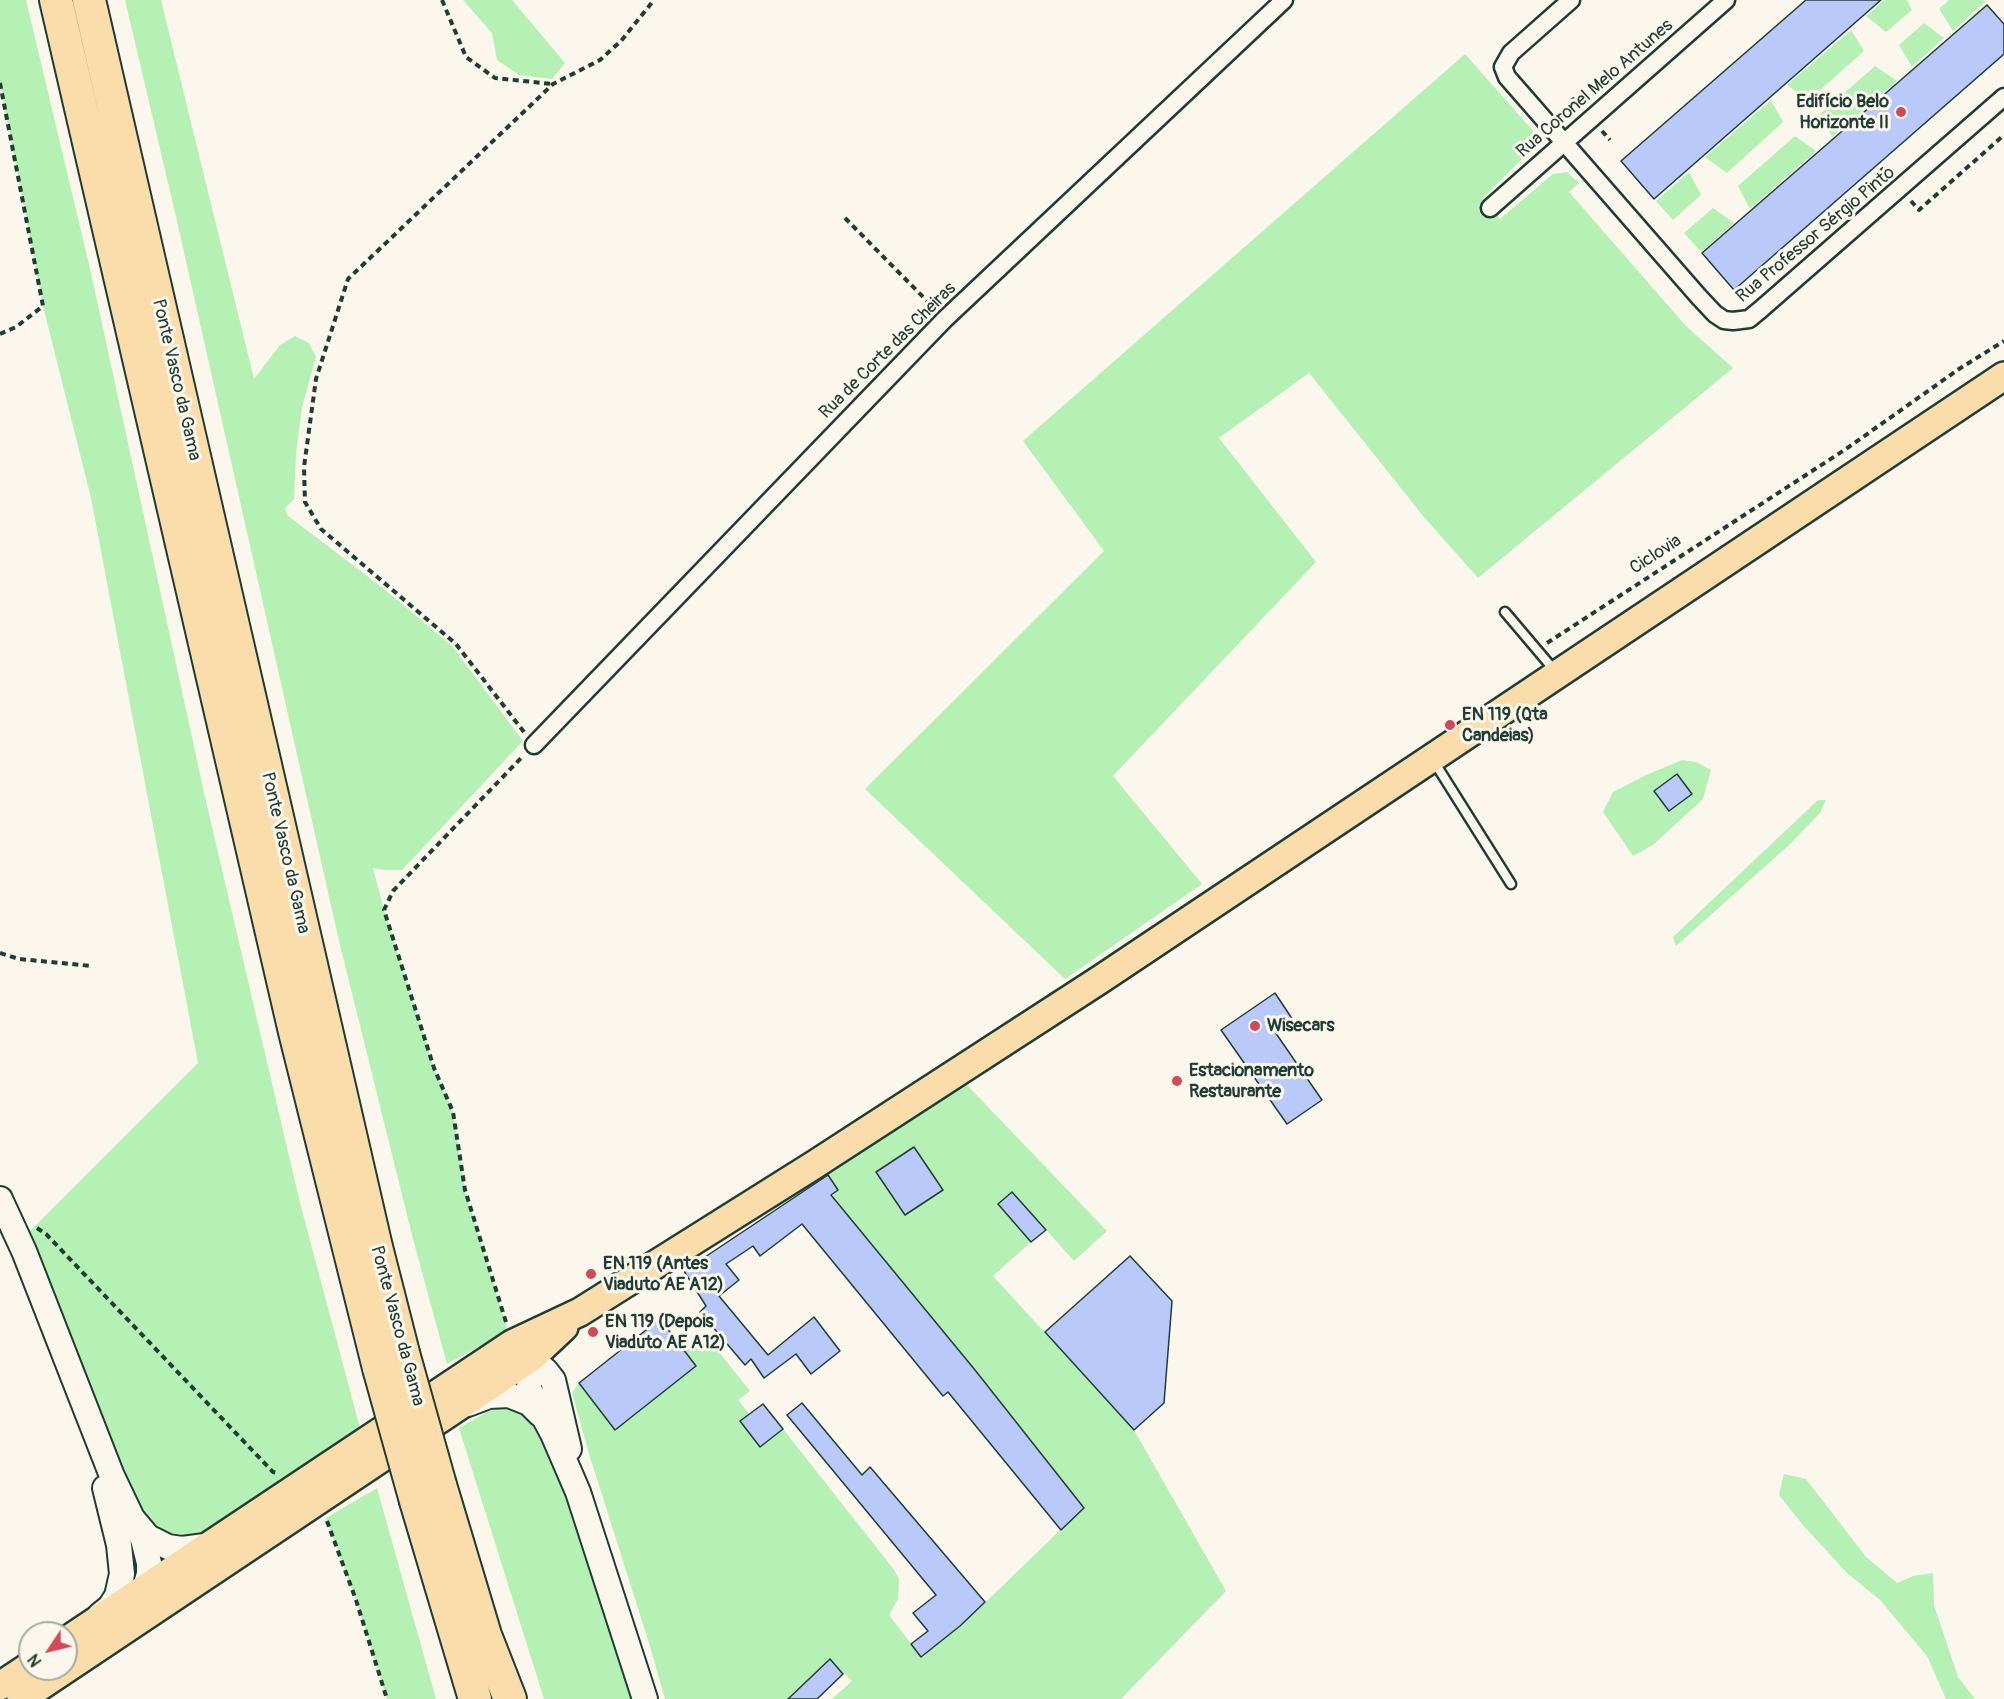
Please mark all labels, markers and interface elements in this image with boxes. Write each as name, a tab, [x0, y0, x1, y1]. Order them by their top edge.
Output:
street label: Rua Coronel Melo Antunes	[1512, 15, 1678, 163]
place label: Edifício Belo Horizonte II	[1796, 91, 1889, 134]
marker: Edifício Belo Horizonte II	[1894, 105, 1908, 119]
street label: Rua Professor Sérgio Pinto	[1732, 162, 1900, 308]
street label: Rua de Corte das Cheiras	[815, 278, 961, 424]
street label: Ponte Vasco da Gama	[147, 297, 205, 463]
street label: Ciclovia	[1626, 530, 1686, 580]
place label: EN 119 (Qta Candeias)	[1462, 704, 1548, 746]
marker: EN 119 (Qta Candeias)	[1443, 718, 1457, 732]
street label: Ponte Vasco da Gama	[256, 770, 314, 936]
place label: Wisecars	[1267, 1015, 1334, 1037]
marker: Wisecars	[1248, 1019, 1262, 1033]
place label: Estacionamento Restaurante	[1189, 1060, 1314, 1102]
marker: Estacionamento Restaurante	[1170, 1074, 1184, 1088]
street label: Ponte Vasco da Gama	[365, 1243, 429, 1409]
place label: EN 119 (Antes Viaduto AE A12)	[603, 1253, 724, 1296]
marker: EN 119 (Antes Viaduto AE A12)	[584, 1267, 598, 1281]
place label: EN 119 (Depois Viaduto AE A12)	[605, 1311, 726, 1354]
marker: EN 119 (Depois Viaduto AE A12)	[586, 1325, 600, 1339]
north arrow	[18, 1621, 78, 1681]
text: N	[24, 1650, 46, 1670]

